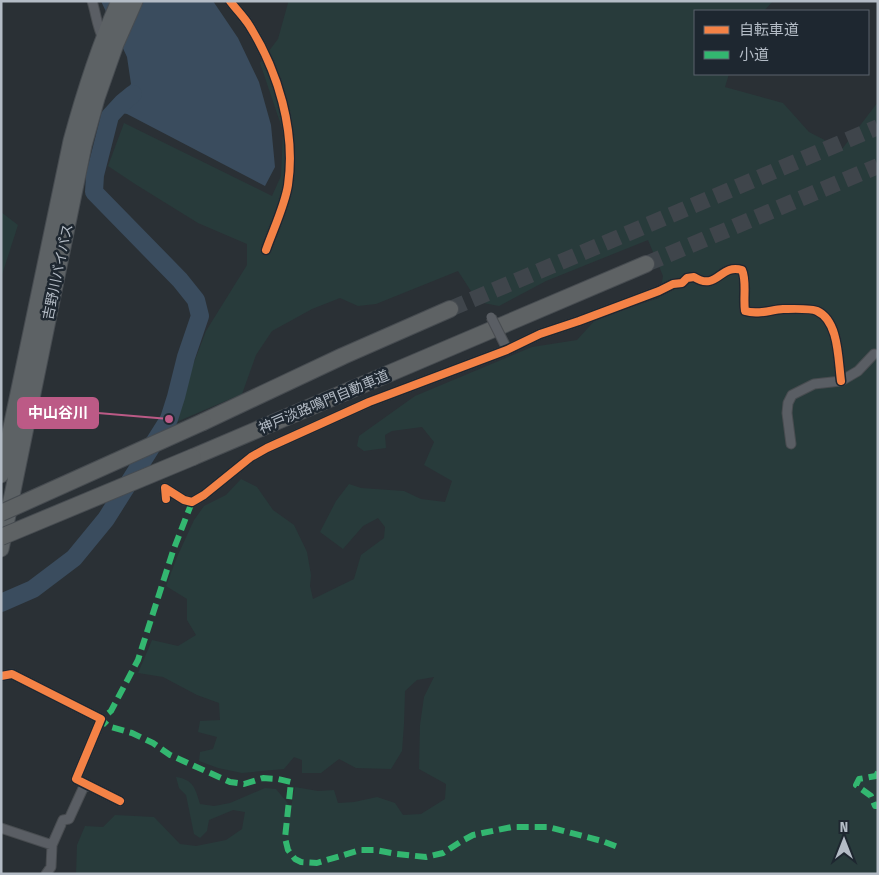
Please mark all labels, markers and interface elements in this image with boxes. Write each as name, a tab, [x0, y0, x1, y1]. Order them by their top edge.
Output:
legend	[694, 10, 869, 75]
text: 自転車道	[739, 21, 799, 39]
text: 小道	[739, 46, 769, 64]
street label: 吉野川バイパス	[40, 222, 76, 322]
street label: 神戸淡路鳴門自動車道	[256, 367, 392, 437]
callout: 中山谷川	[18, 398, 98, 428]
text: 中山谷川	[28, 404, 88, 422]
north arrow	[819, 815, 869, 865]
text: N	[840, 819, 848, 836]

